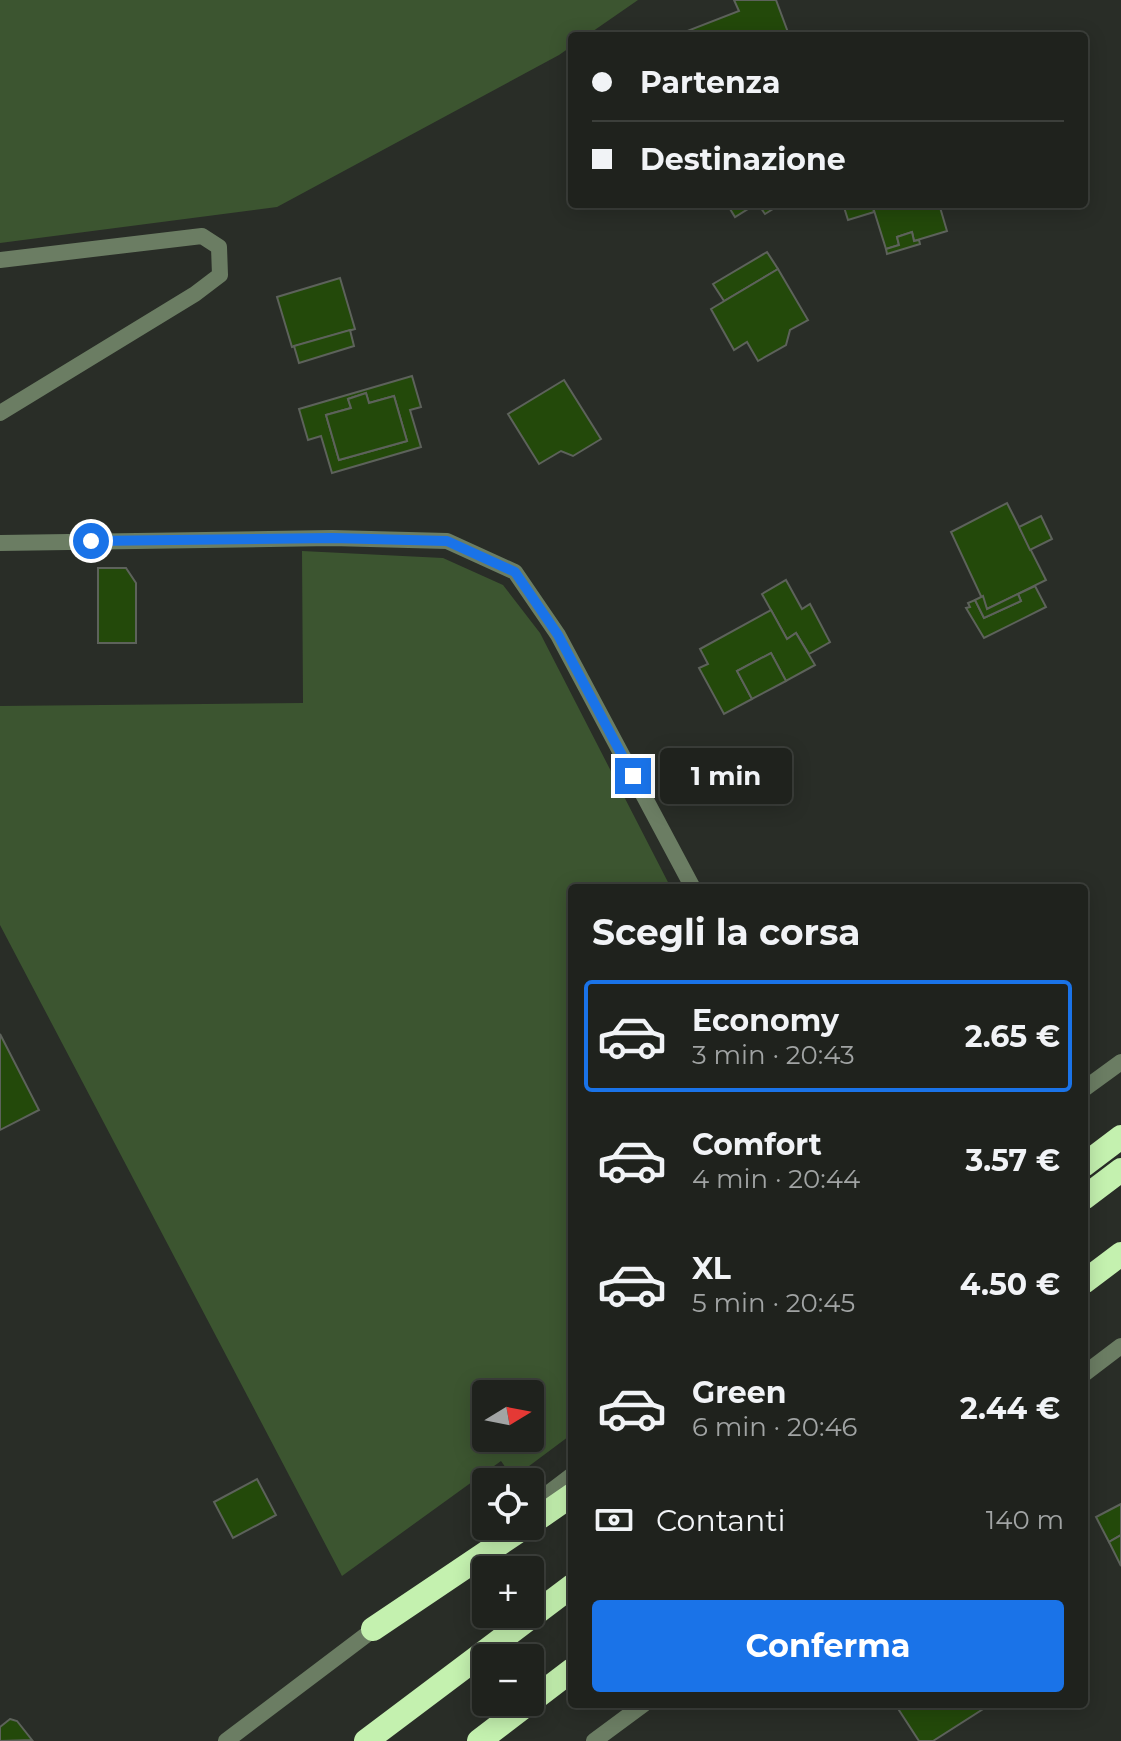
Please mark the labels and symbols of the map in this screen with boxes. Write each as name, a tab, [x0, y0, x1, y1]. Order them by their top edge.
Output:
route start	[73, 523, 109, 559]
callout: 1 min	[661, 748, 793, 804]
route end	[615, 758, 651, 794]
north arrow	[472, 1380, 544, 1452]

